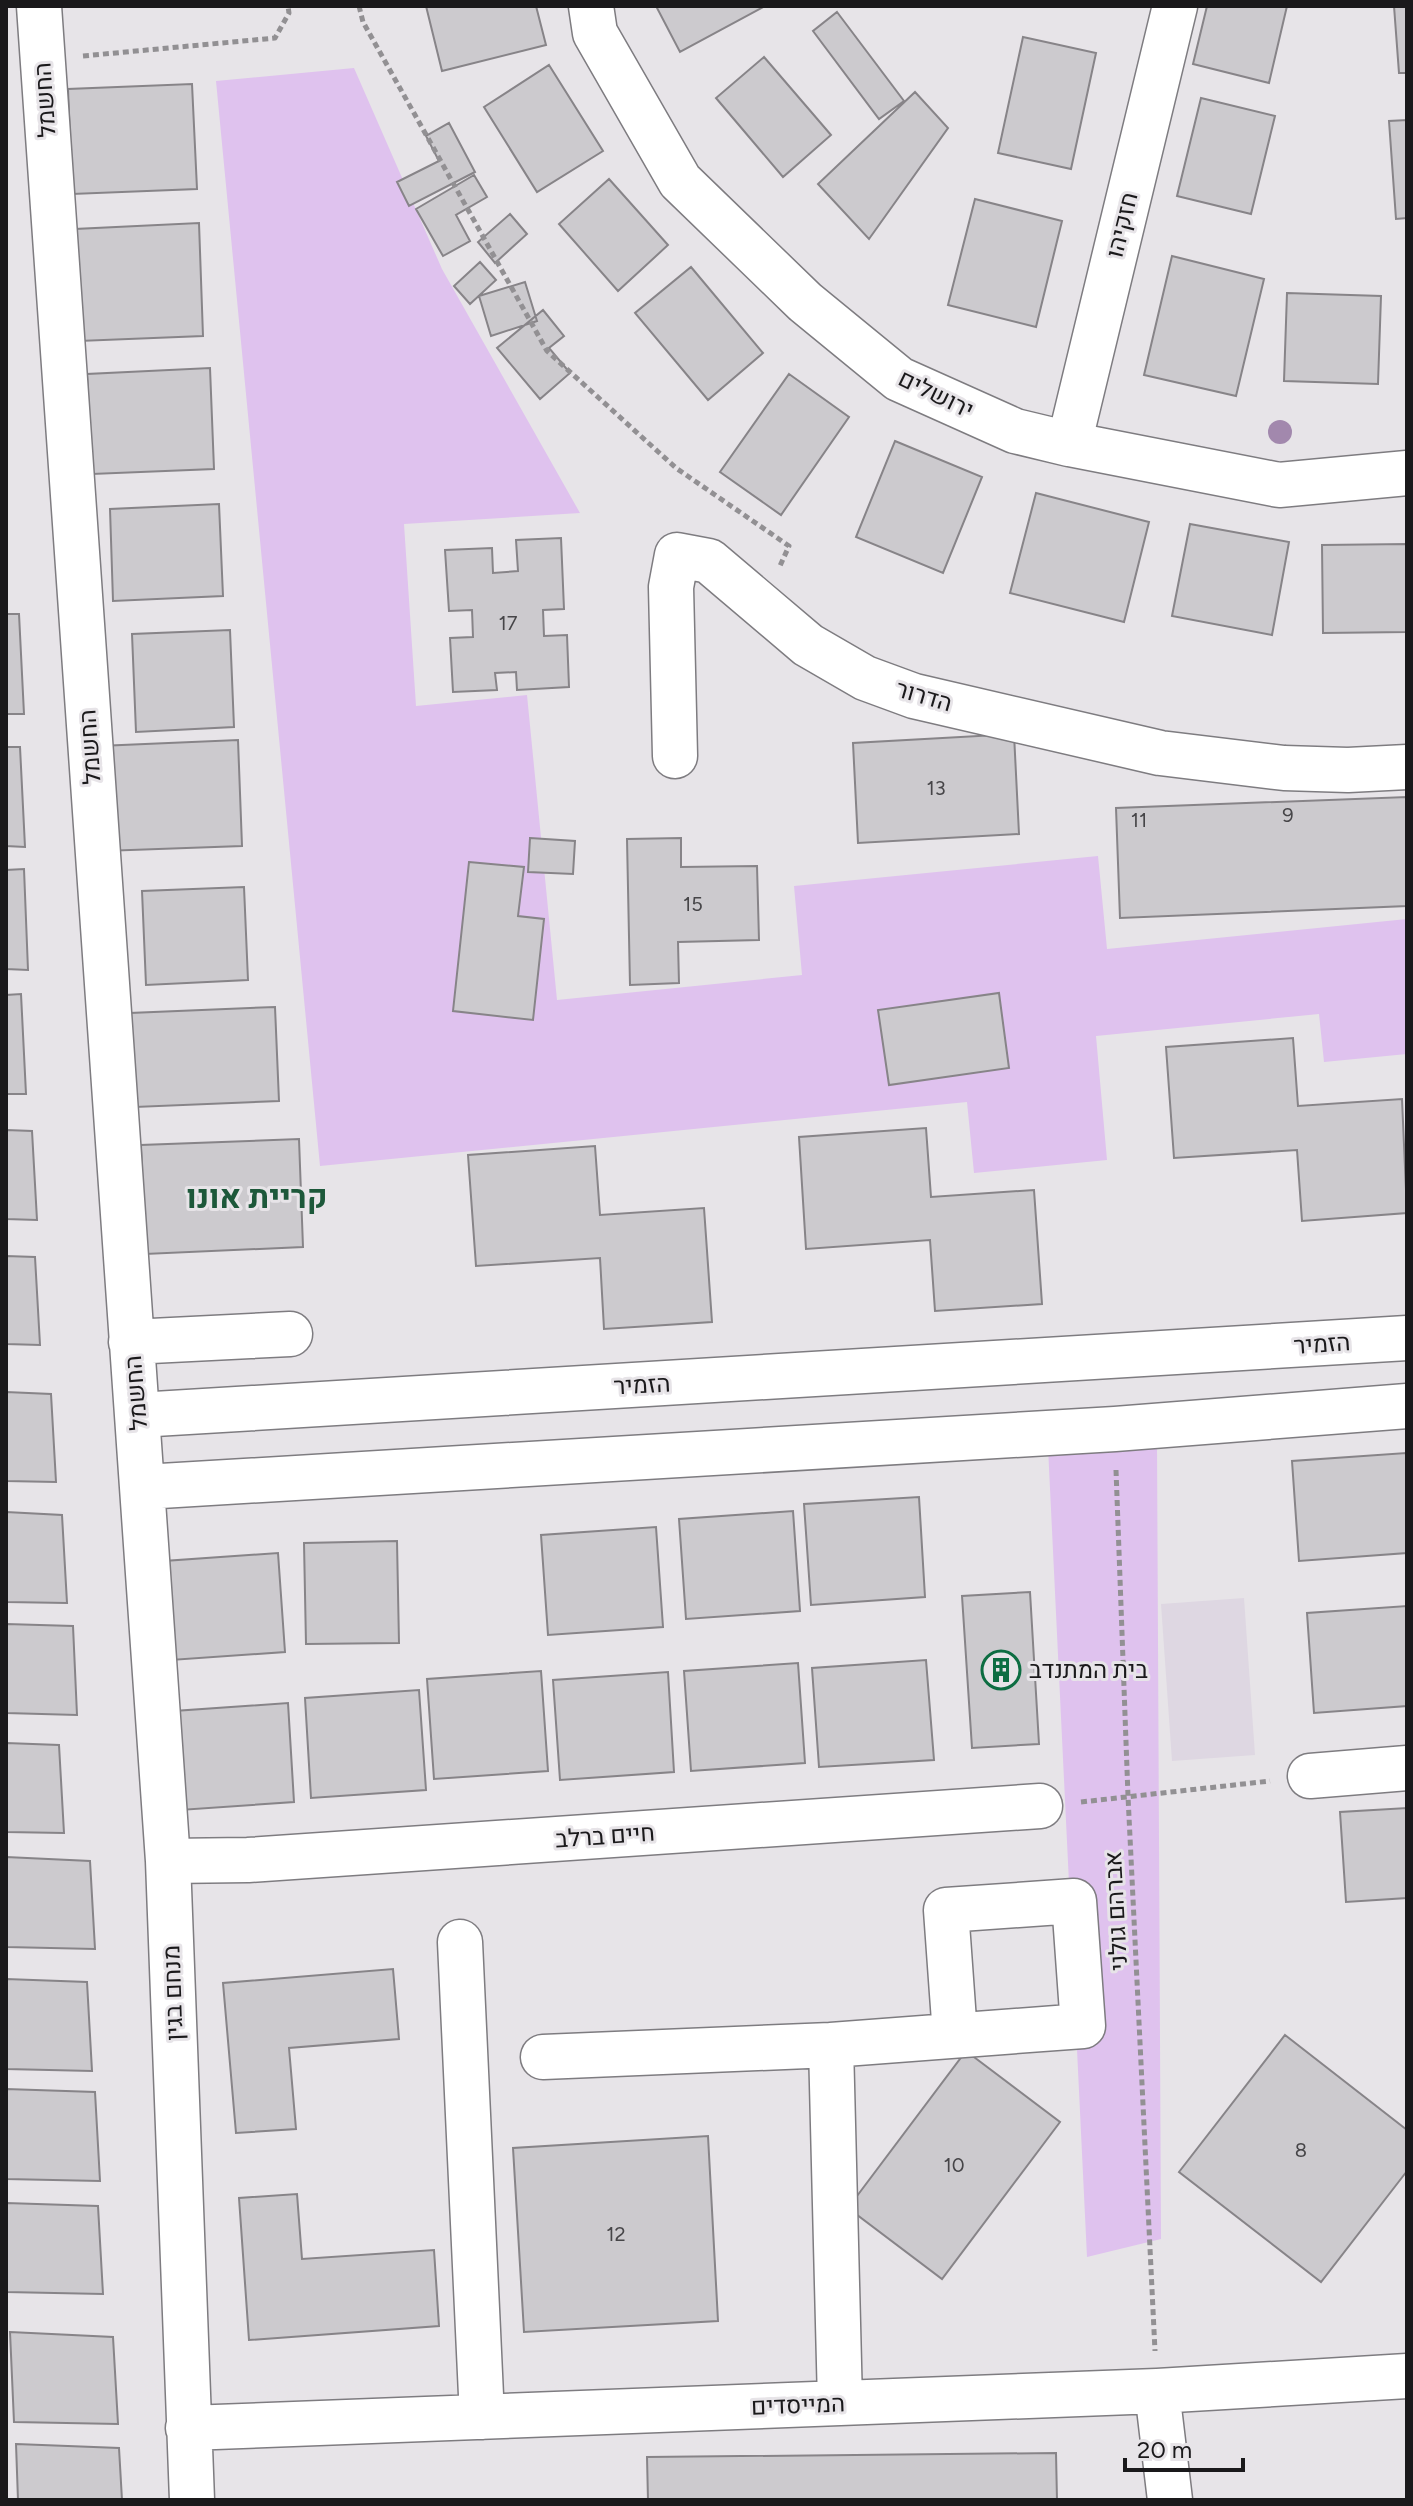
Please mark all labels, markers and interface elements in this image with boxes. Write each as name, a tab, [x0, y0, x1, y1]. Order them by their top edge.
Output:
street label: החשמל	[27, 61, 62, 139]
street label: חזקיהו	[1099, 189, 1144, 261]
street label: ירושלים	[894, 363, 979, 424]
house number: 17	[499, 611, 518, 635]
street label: הדרור	[893, 674, 956, 717]
street label: החשמל	[72, 708, 107, 786]
house number: 13	[926, 776, 946, 800]
house number: 9	[1282, 803, 1294, 827]
house number: 11	[1131, 808, 1147, 832]
house number: 15	[683, 892, 703, 916]
district label: קריית אונו	[186, 1178, 328, 1216]
street label: הזמיר	[1293, 1327, 1351, 1360]
street label: החשמל	[118, 1354, 153, 1432]
street label: הזמיר	[613, 1369, 671, 1400]
building icon: בית המתנדב	[980, 1649, 1022, 1691]
place label: בית המתנדב	[1029, 1655, 1148, 1684]
street label: חיים ברלב	[554, 1818, 656, 1853]
street label: אברהם גולני	[1098, 1850, 1133, 1972]
street label: מנחם בגין	[156, 1945, 189, 2041]
house number: 8	[1295, 2138, 1307, 2162]
house number: 10	[943, 2153, 965, 2177]
house number: 12	[606, 2222, 626, 2246]
street label: המייסדים	[750, 2388, 846, 2421]
scale bar	[1125, 2422, 1243, 2472]
text: 20 m	[1137, 2435, 1192, 2464]

